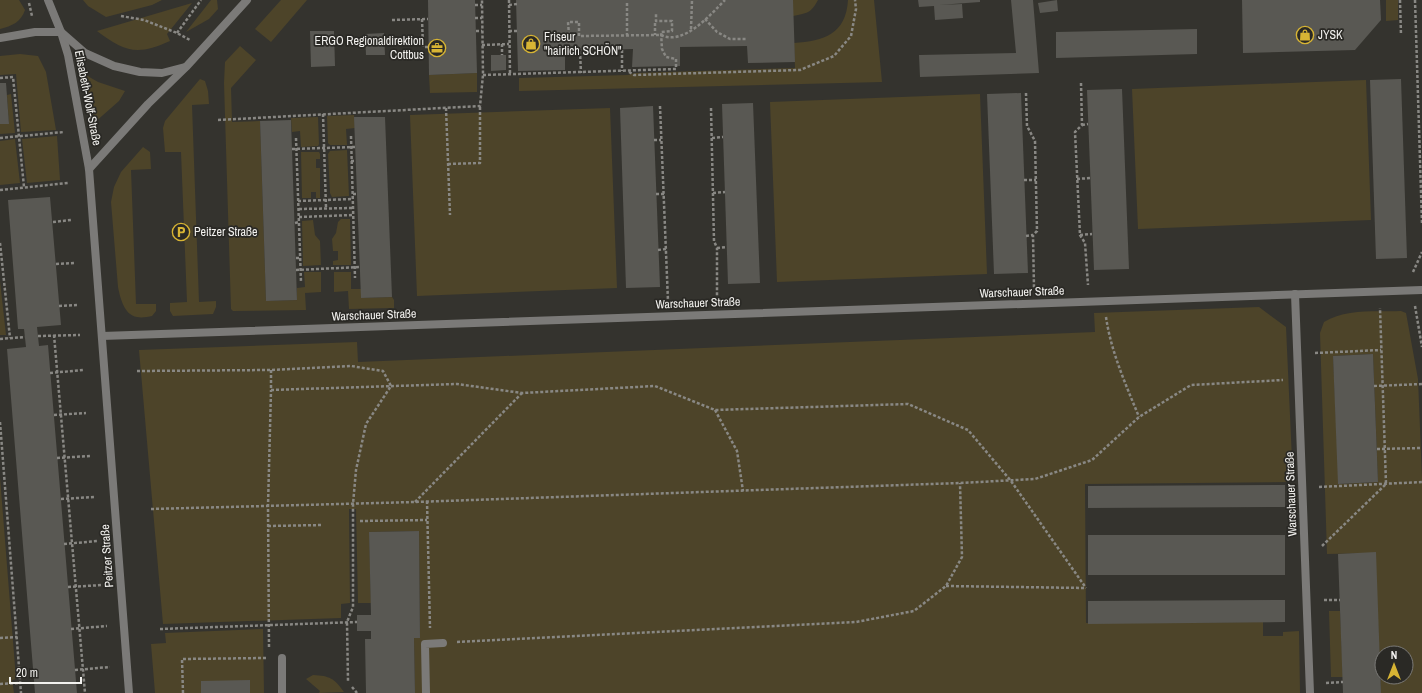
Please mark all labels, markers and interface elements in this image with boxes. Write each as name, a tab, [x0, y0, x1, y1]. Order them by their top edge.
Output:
shop icon: JYSK	[1295, 25, 1315, 45]
place label: JYSK	[1318, 27, 1343, 43]
place label: Friseur "hairlich SCHÖN"	[544, 29, 622, 59]
place label: ERGO Regionaldirektion Cottbus	[315, 33, 424, 63]
shop icon: Friseur "hairlich SCHÖN"	[521, 34, 541, 54]
office icon: ERGO Regionaldirektion Cottbus	[427, 38, 447, 58]
street label: Elisabeth-Wolf-Straße	[71, 49, 105, 147]
parking icon: Peitzer Straße	[171, 222, 191, 242]
place label: Peitzer Straße	[194, 224, 257, 240]
street label: Warschauer Straße	[979, 283, 1065, 301]
street label: Warschauer Straße	[655, 294, 741, 312]
street label: Warschauer Straße	[331, 306, 417, 324]
street label: Warschauer Straße	[1282, 451, 1300, 537]
street label: Peitzer Straße	[97, 524, 117, 588]
north arrow	[1374, 645, 1414, 685]
text: N	[1391, 648, 1397, 662]
scale bar	[10, 659, 81, 685]
text: 20 m	[16, 665, 38, 681]

